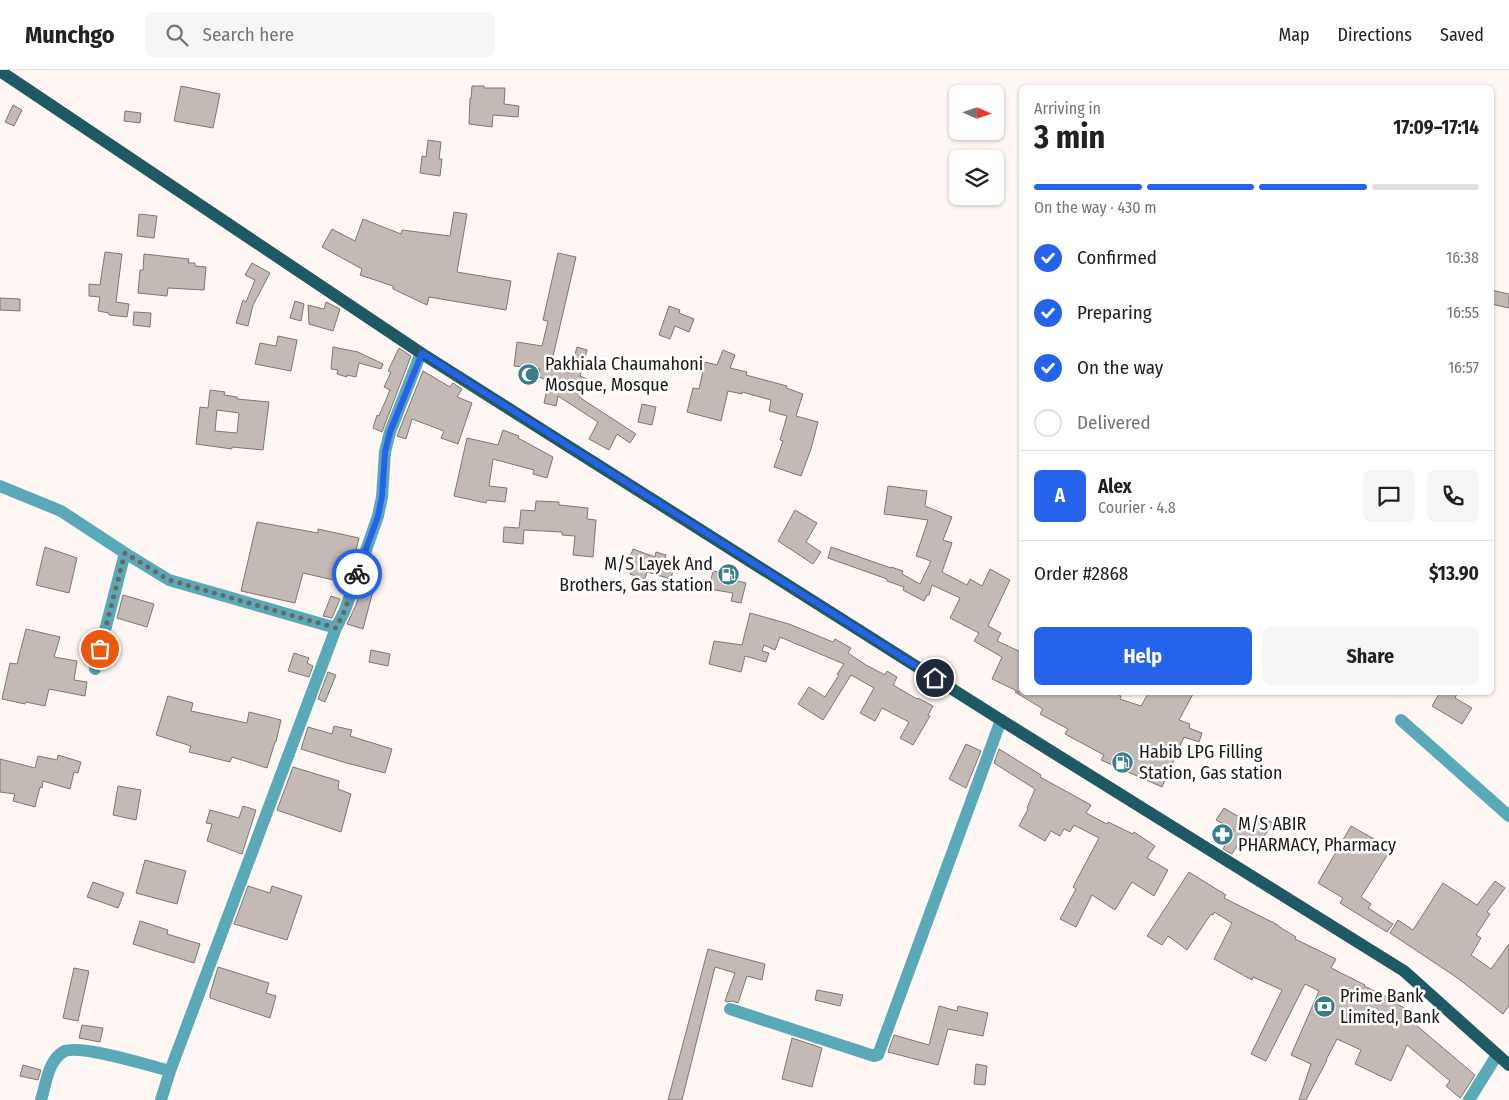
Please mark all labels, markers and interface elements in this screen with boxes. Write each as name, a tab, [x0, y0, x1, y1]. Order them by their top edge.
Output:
search box	[145, 12, 495, 57]
text: Munchgo	[25, 21, 115, 49]
icon: search	[163, 21, 191, 49]
text: Search here	[203, 23, 294, 46]
text: Map	[1278, 24, 1310, 46]
text: Directions	[1338, 24, 1412, 46]
text: Saved	[1440, 24, 1484, 46]
north arrow	[949, 85, 1004, 140]
map controls	[949, 85, 1004, 205]
text: Arriving in	[1034, 99, 1101, 118]
text: 17:09–17:14	[1393, 116, 1479, 139]
text: 3 min	[1034, 118, 1105, 156]
button: layers	[949, 150, 1004, 205]
text: On the way · 430 m	[1034, 198, 1157, 217]
icon: check	[1034, 244, 1062, 272]
text: Confirmed	[1077, 246, 1157, 269]
text: 16:38	[1446, 248, 1479, 267]
icon: check	[1034, 299, 1062, 327]
text: Preparing	[1077, 301, 1152, 324]
text: 16:55	[1447, 303, 1479, 322]
place label: Pakhiala Chaumahoni Mosque, Mosque	[545, 353, 703, 396]
icon: check	[1034, 354, 1062, 382]
text: On the way	[1077, 356, 1163, 379]
text: 16:57	[1448, 358, 1479, 377]
mosque icon: Pakhiala Chaumahoni Mosque, Mosque	[517, 362, 541, 386]
text: Delivered	[1077, 411, 1151, 434]
button: chat	[1363, 470, 1415, 522]
button: phone	[1427, 470, 1479, 522]
text: Alex	[1098, 475, 1132, 498]
text: A	[1055, 484, 1065, 507]
text: Courier · 4.8	[1098, 498, 1176, 517]
courier	[332, 549, 382, 599]
place label: M/S Layek And Brothers, Gas station	[559, 553, 713, 596]
icon: bike	[343, 560, 371, 588]
fuel station icon: M/S Layek And Brothers, Gas station	[717, 562, 741, 586]
text: Order #2868	[1034, 562, 1128, 585]
text: $13.90	[1429, 562, 1479, 585]
button: Help	[1034, 627, 1252, 685]
button: Share	[1262, 627, 1479, 685]
pin	[79, 628, 121, 670]
icon: bag	[86, 635, 114, 663]
pin	[914, 657, 956, 699]
icon: home	[921, 664, 949, 692]
place label: Habib LPG Filling Station, Gas station	[1139, 741, 1282, 784]
fuel station icon: Habib LPG Filling Station, Gas station	[1111, 750, 1135, 774]
place label: M/S ABIR PHARMACY, Pharmacy	[1238, 813, 1396, 856]
pharmacy icon: M/S ABIR PHARMACY, Pharmacy	[1210, 822, 1234, 846]
place label: Prime Bank Limited, Bank	[1340, 985, 1440, 1028]
bank icon: Prime Bank Limited, Bank	[1312, 994, 1336, 1018]

